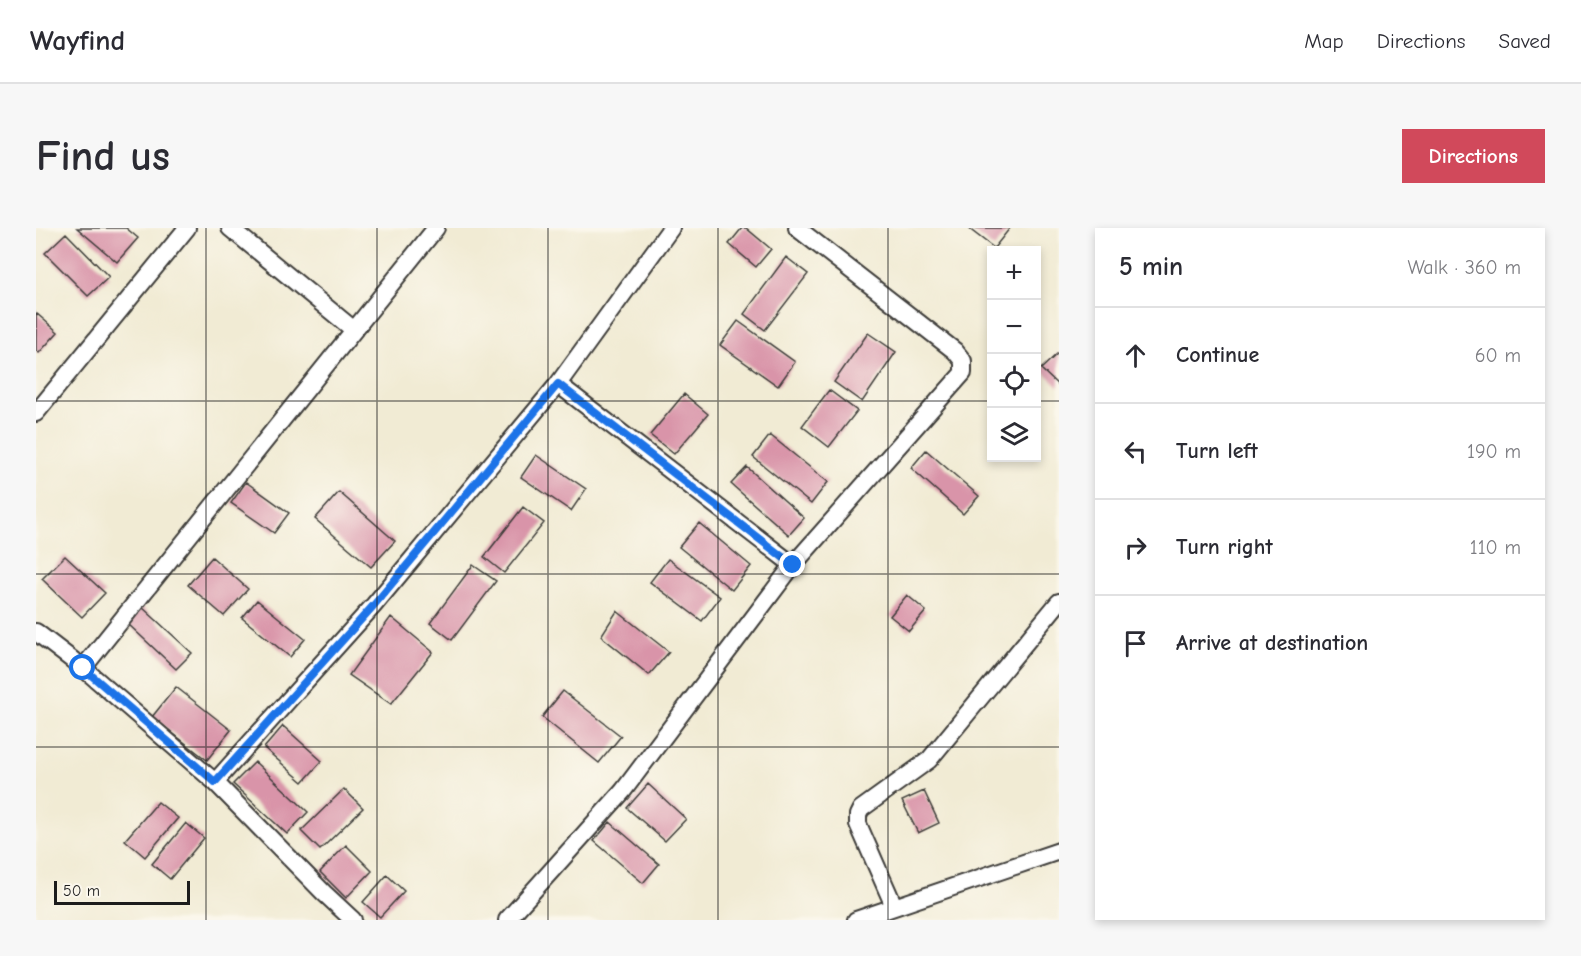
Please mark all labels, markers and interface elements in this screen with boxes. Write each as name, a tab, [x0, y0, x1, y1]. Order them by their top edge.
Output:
text: Wayfind	[30, 25, 125, 57]
text: Map	[1304, 29, 1344, 53]
text: Directions	[1377, 29, 1466, 53]
text: Saved	[1499, 29, 1551, 53]
button: Directions	[1402, 129, 1545, 183]
text: Find us	[36, 132, 170, 181]
map controls	[987, 246, 1041, 462]
button: +	[987, 246, 1041, 300]
text: 5 min	[1119, 252, 1183, 282]
text: Walk · 360 m	[1407, 256, 1521, 279]
button: −	[987, 300, 1041, 354]
icon: ahead	[1119, 339, 1152, 372]
text: Continue	[1176, 342, 1259, 368]
text: 60 m	[1475, 344, 1521, 367]
button: locate	[987, 354, 1041, 408]
button: layers	[987, 408, 1041, 462]
icon: left	[1119, 435, 1152, 468]
text: Turn left	[1176, 438, 1258, 464]
text: 190 m	[1467, 440, 1521, 463]
icon: right	[1119, 531, 1152, 564]
text: Turn right	[1176, 534, 1273, 560]
text: 110 m	[1470, 536, 1521, 559]
route end	[779, 551, 805, 577]
icon: arrive	[1119, 627, 1152, 660]
text: Arrive at destination	[1176, 630, 1368, 656]
route start	[69, 654, 95, 680]
scale bar	[54, 878, 190, 906]
text: 50 m	[63, 882, 100, 900]

